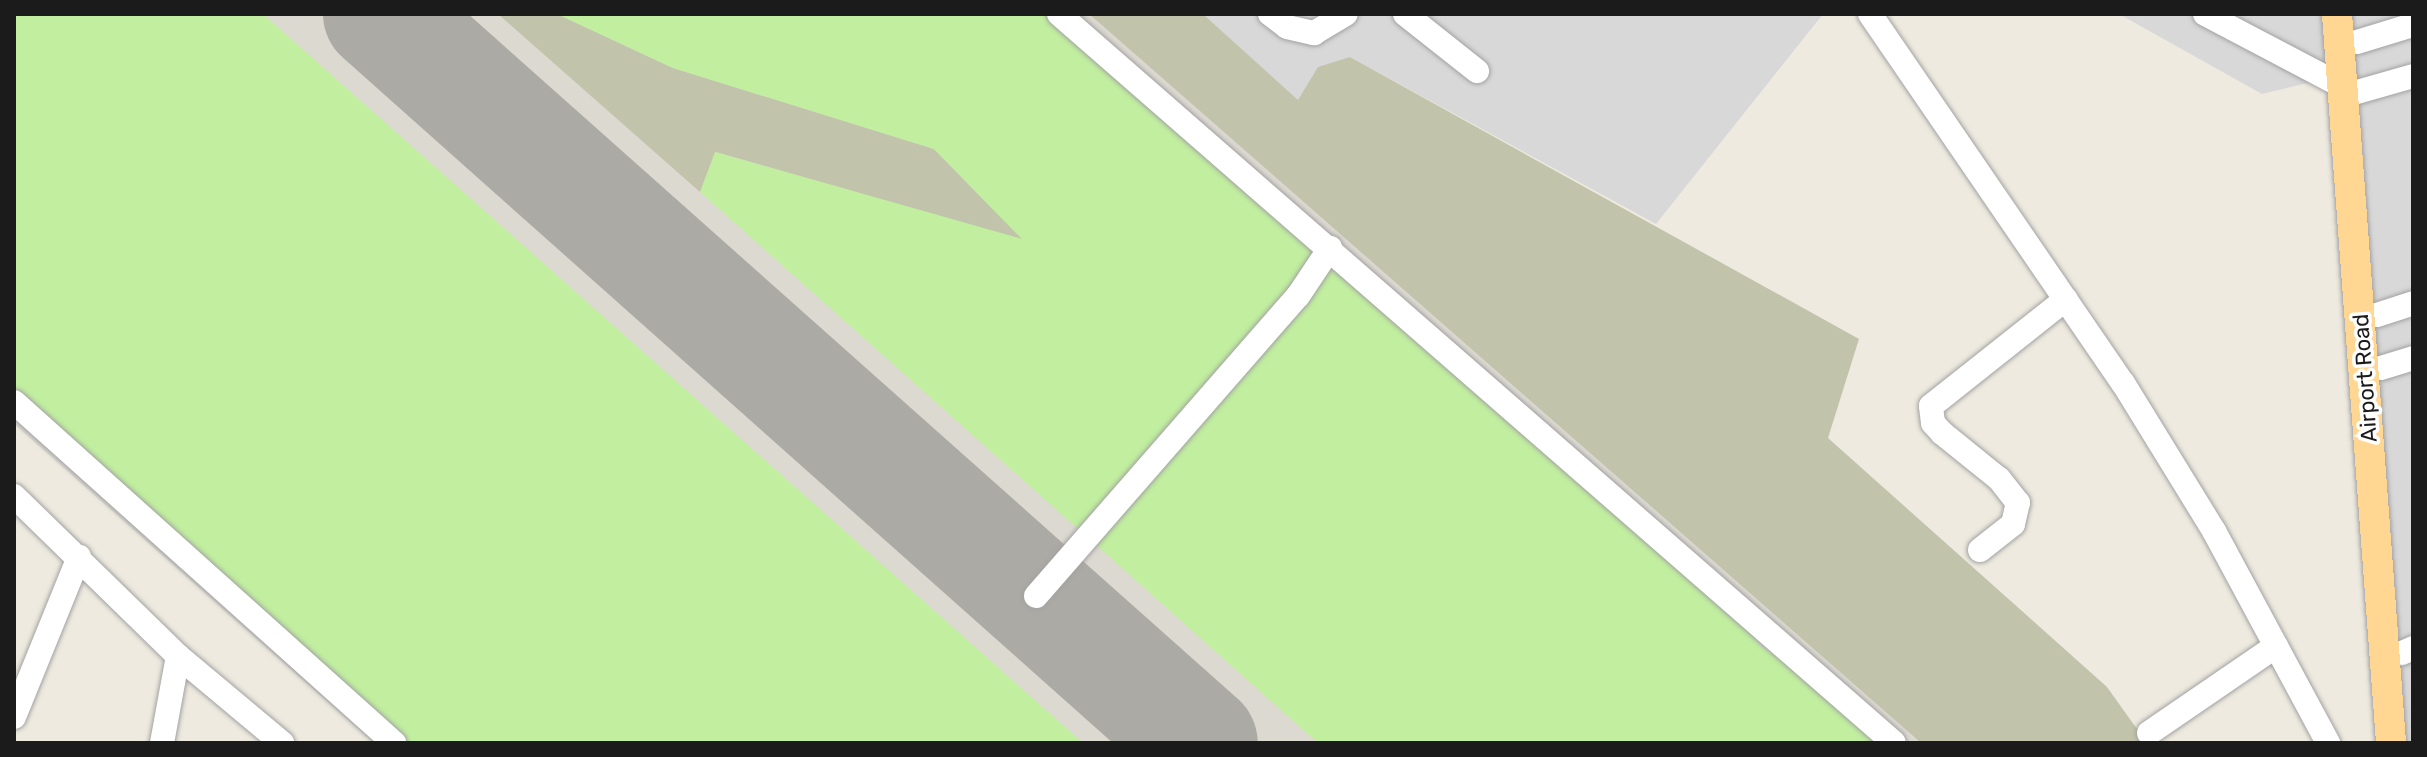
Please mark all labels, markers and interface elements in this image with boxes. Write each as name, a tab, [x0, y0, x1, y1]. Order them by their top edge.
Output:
street label: Airport Road	[2347, 313, 2383, 443]

